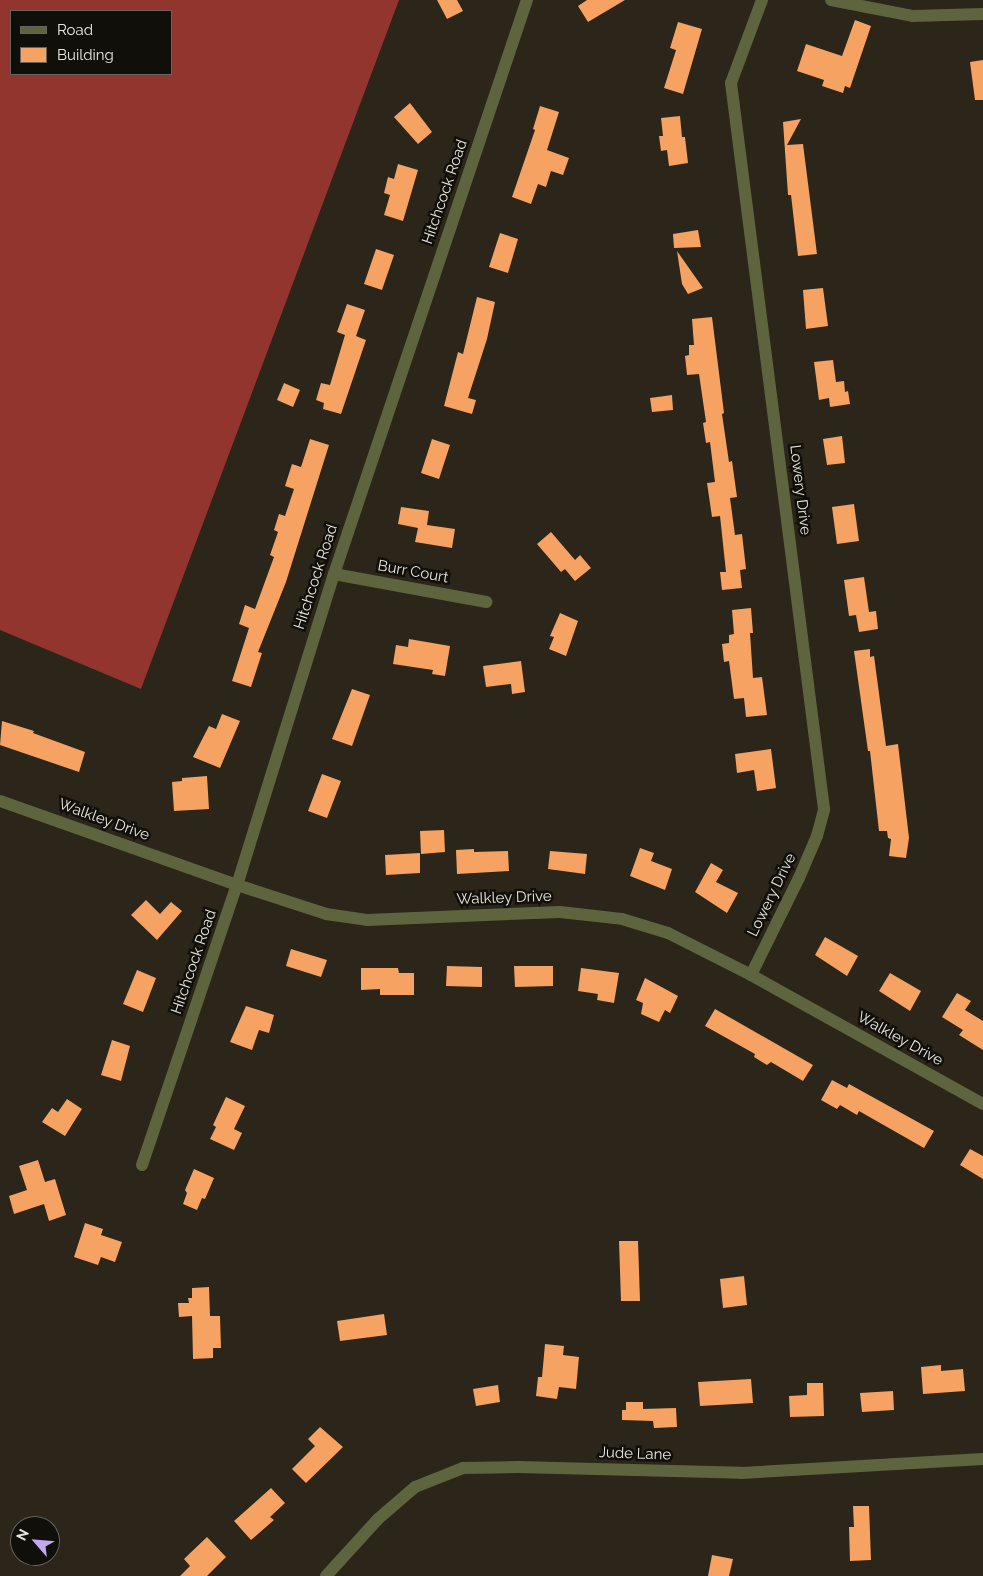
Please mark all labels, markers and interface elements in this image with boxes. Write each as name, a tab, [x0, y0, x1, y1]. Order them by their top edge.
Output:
legend	[10, 10, 172, 75]
text: Road	[57, 21, 93, 39]
text: Building	[57, 46, 114, 64]
street label: Hitchcock Road	[419, 137, 471, 247]
street label: Lowery Drive	[786, 444, 814, 536]
street label: Hitchcock Road	[291, 522, 341, 632]
street label: Burr Court	[376, 557, 450, 587]
street label: Walkley Drive	[56, 795, 152, 845]
street label: Lowery Drive	[744, 850, 800, 940]
street label: Walkley Drive	[456, 887, 552, 909]
street label: Hitchcock Road	[168, 907, 220, 1017]
street label: Walkley Drive	[854, 1008, 946, 1070]
street label: Jude Lane	[598, 1444, 672, 1464]
north arrow	[10, 1516, 60, 1566]
text: N	[13, 1526, 32, 1543]

